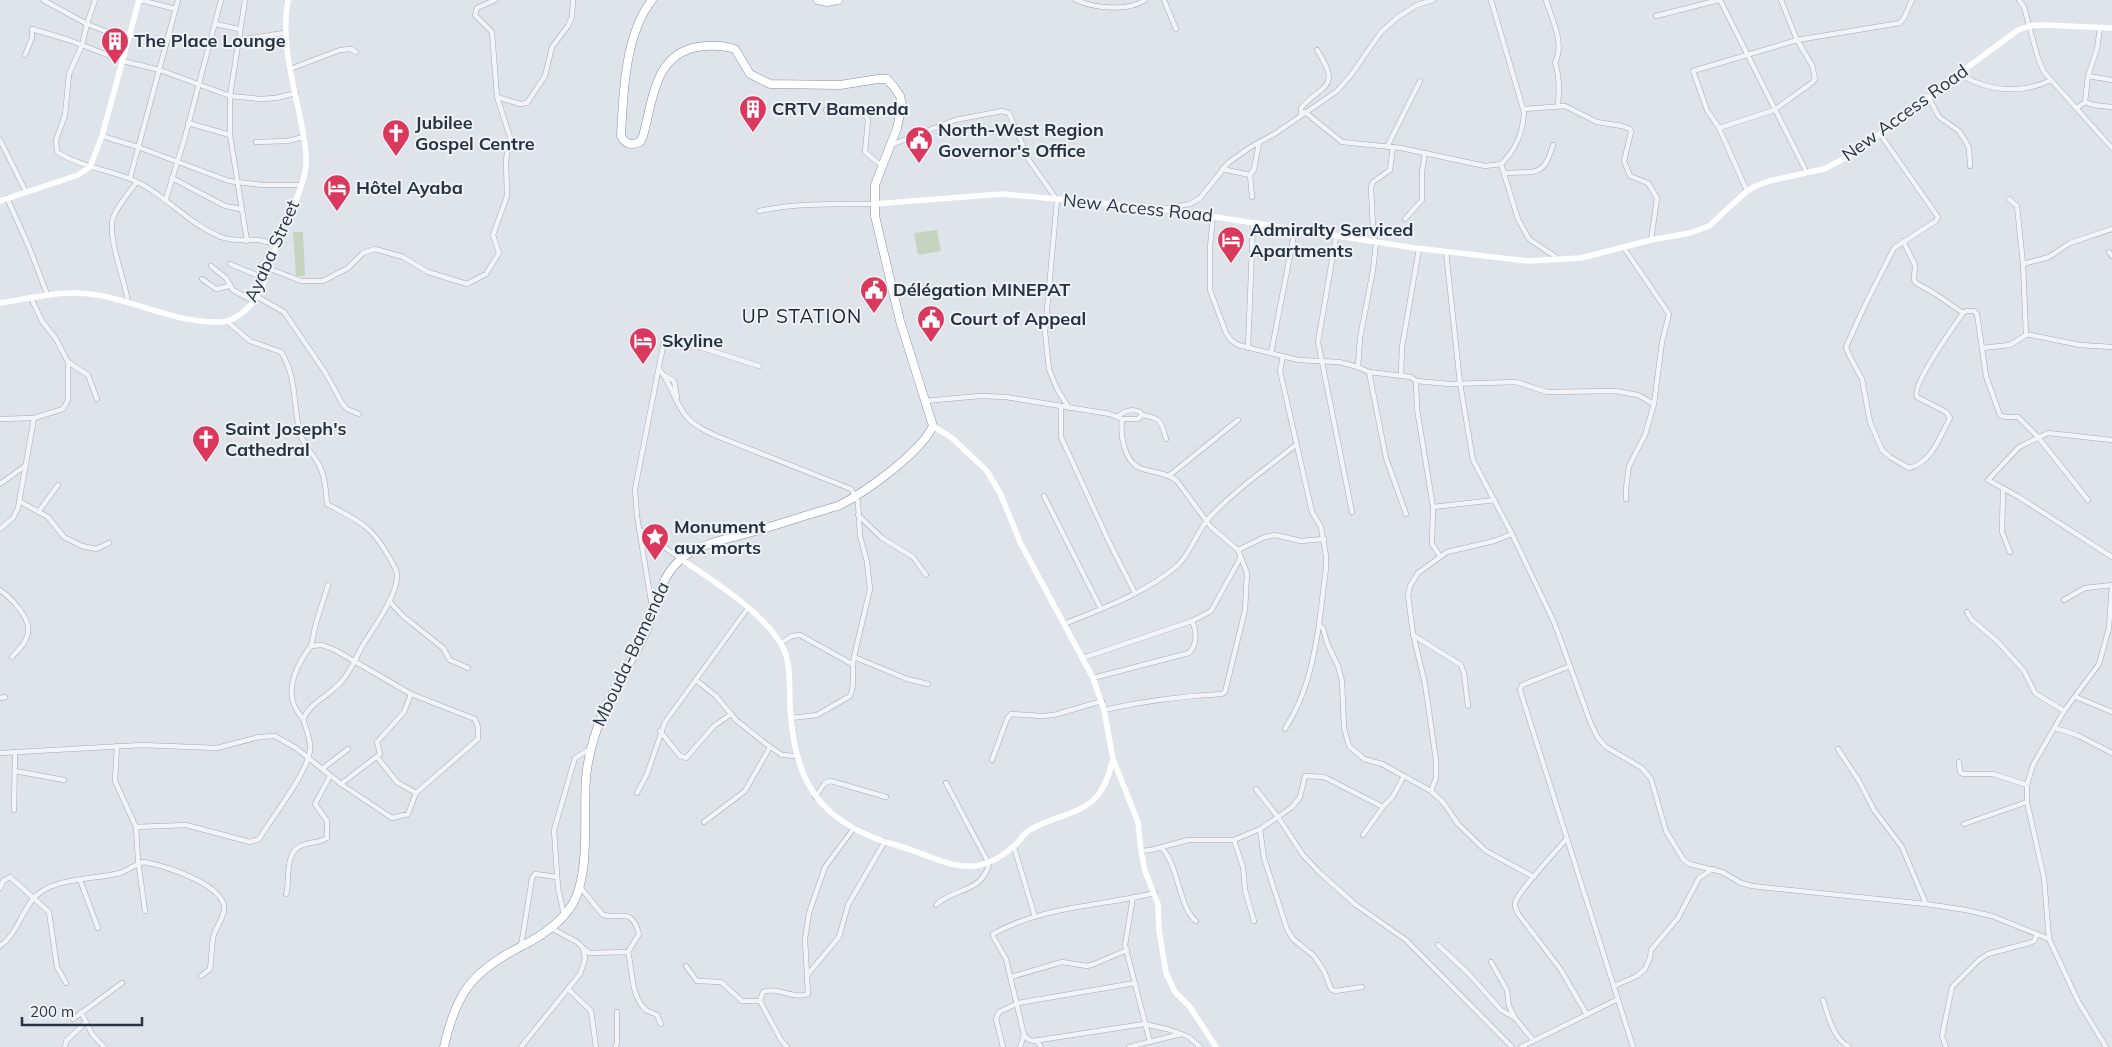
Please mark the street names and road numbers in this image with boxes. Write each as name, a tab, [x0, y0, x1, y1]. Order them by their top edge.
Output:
street label: New Access Road	[1837, 59, 1972, 166]
street label: New Access Road	[1062, 188, 1214, 227]
street label: Ayaba Street	[239, 196, 304, 305]
street label: Mbouda-Bamenda	[587, 578, 674, 730]

